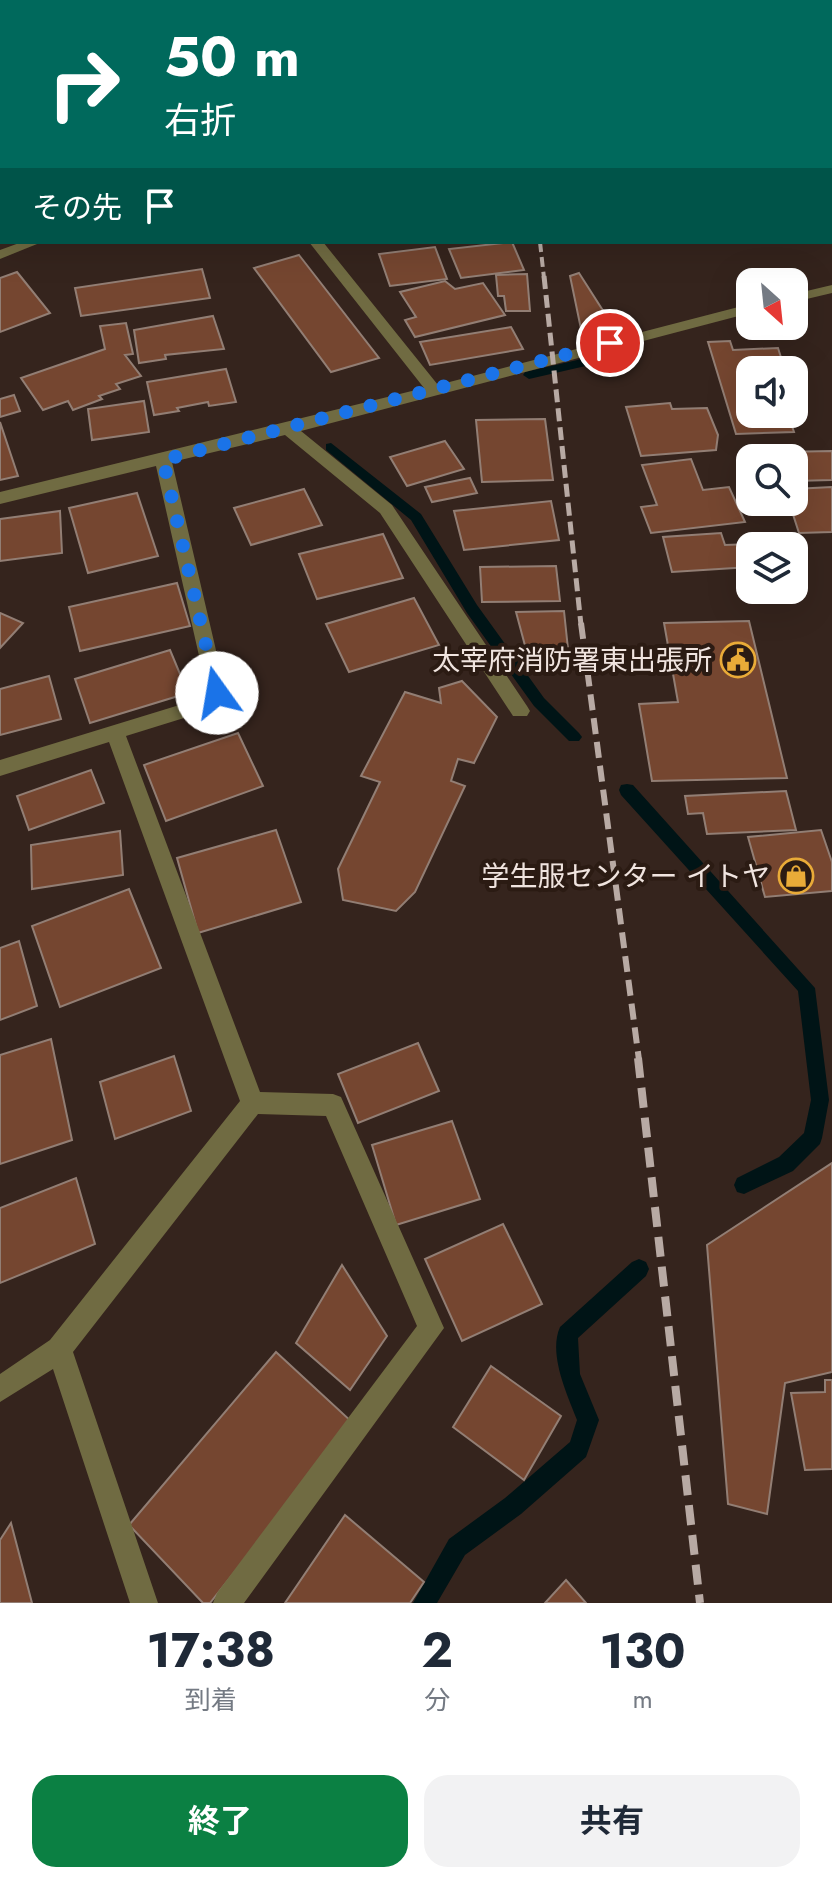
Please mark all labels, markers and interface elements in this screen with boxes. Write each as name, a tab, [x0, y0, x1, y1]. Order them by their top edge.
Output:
text: 50 m	[164, 16, 300, 97]
icon: right	[32, 32, 136, 136]
text: 右折	[164, 94, 236, 146]
icon: arrive	[138, 184, 182, 228]
text: その先	[32, 186, 122, 229]
north arrow	[736, 268, 808, 340]
map controls	[736, 268, 808, 604]
pin	[576, 309, 644, 377]
icon: arrive	[588, 321, 632, 365]
button: sound	[736, 356, 808, 428]
button: search	[736, 444, 808, 516]
button: layers	[736, 532, 808, 604]
place label: 太宰府消防署東出張所	[432, 640, 712, 681]
public building icon: 太宰府消防署東出張所	[719, 641, 757, 679]
position arrow	[175, 651, 259, 735]
place label: 学生服センター イトヤ	[482, 856, 770, 897]
shop icon: 学生服センター イトヤ	[777, 857, 815, 895]
text: 17:38	[146, 1616, 275, 1685]
text: 2	[422, 1616, 453, 1685]
text: 130	[600, 1617, 686, 1686]
text: m	[632, 1680, 653, 1718]
text: 到着	[185, 1681, 237, 1719]
text: 分	[424, 1681, 450, 1719]
button: 終了	[32, 1775, 408, 1867]
button: 共有	[424, 1775, 800, 1867]

